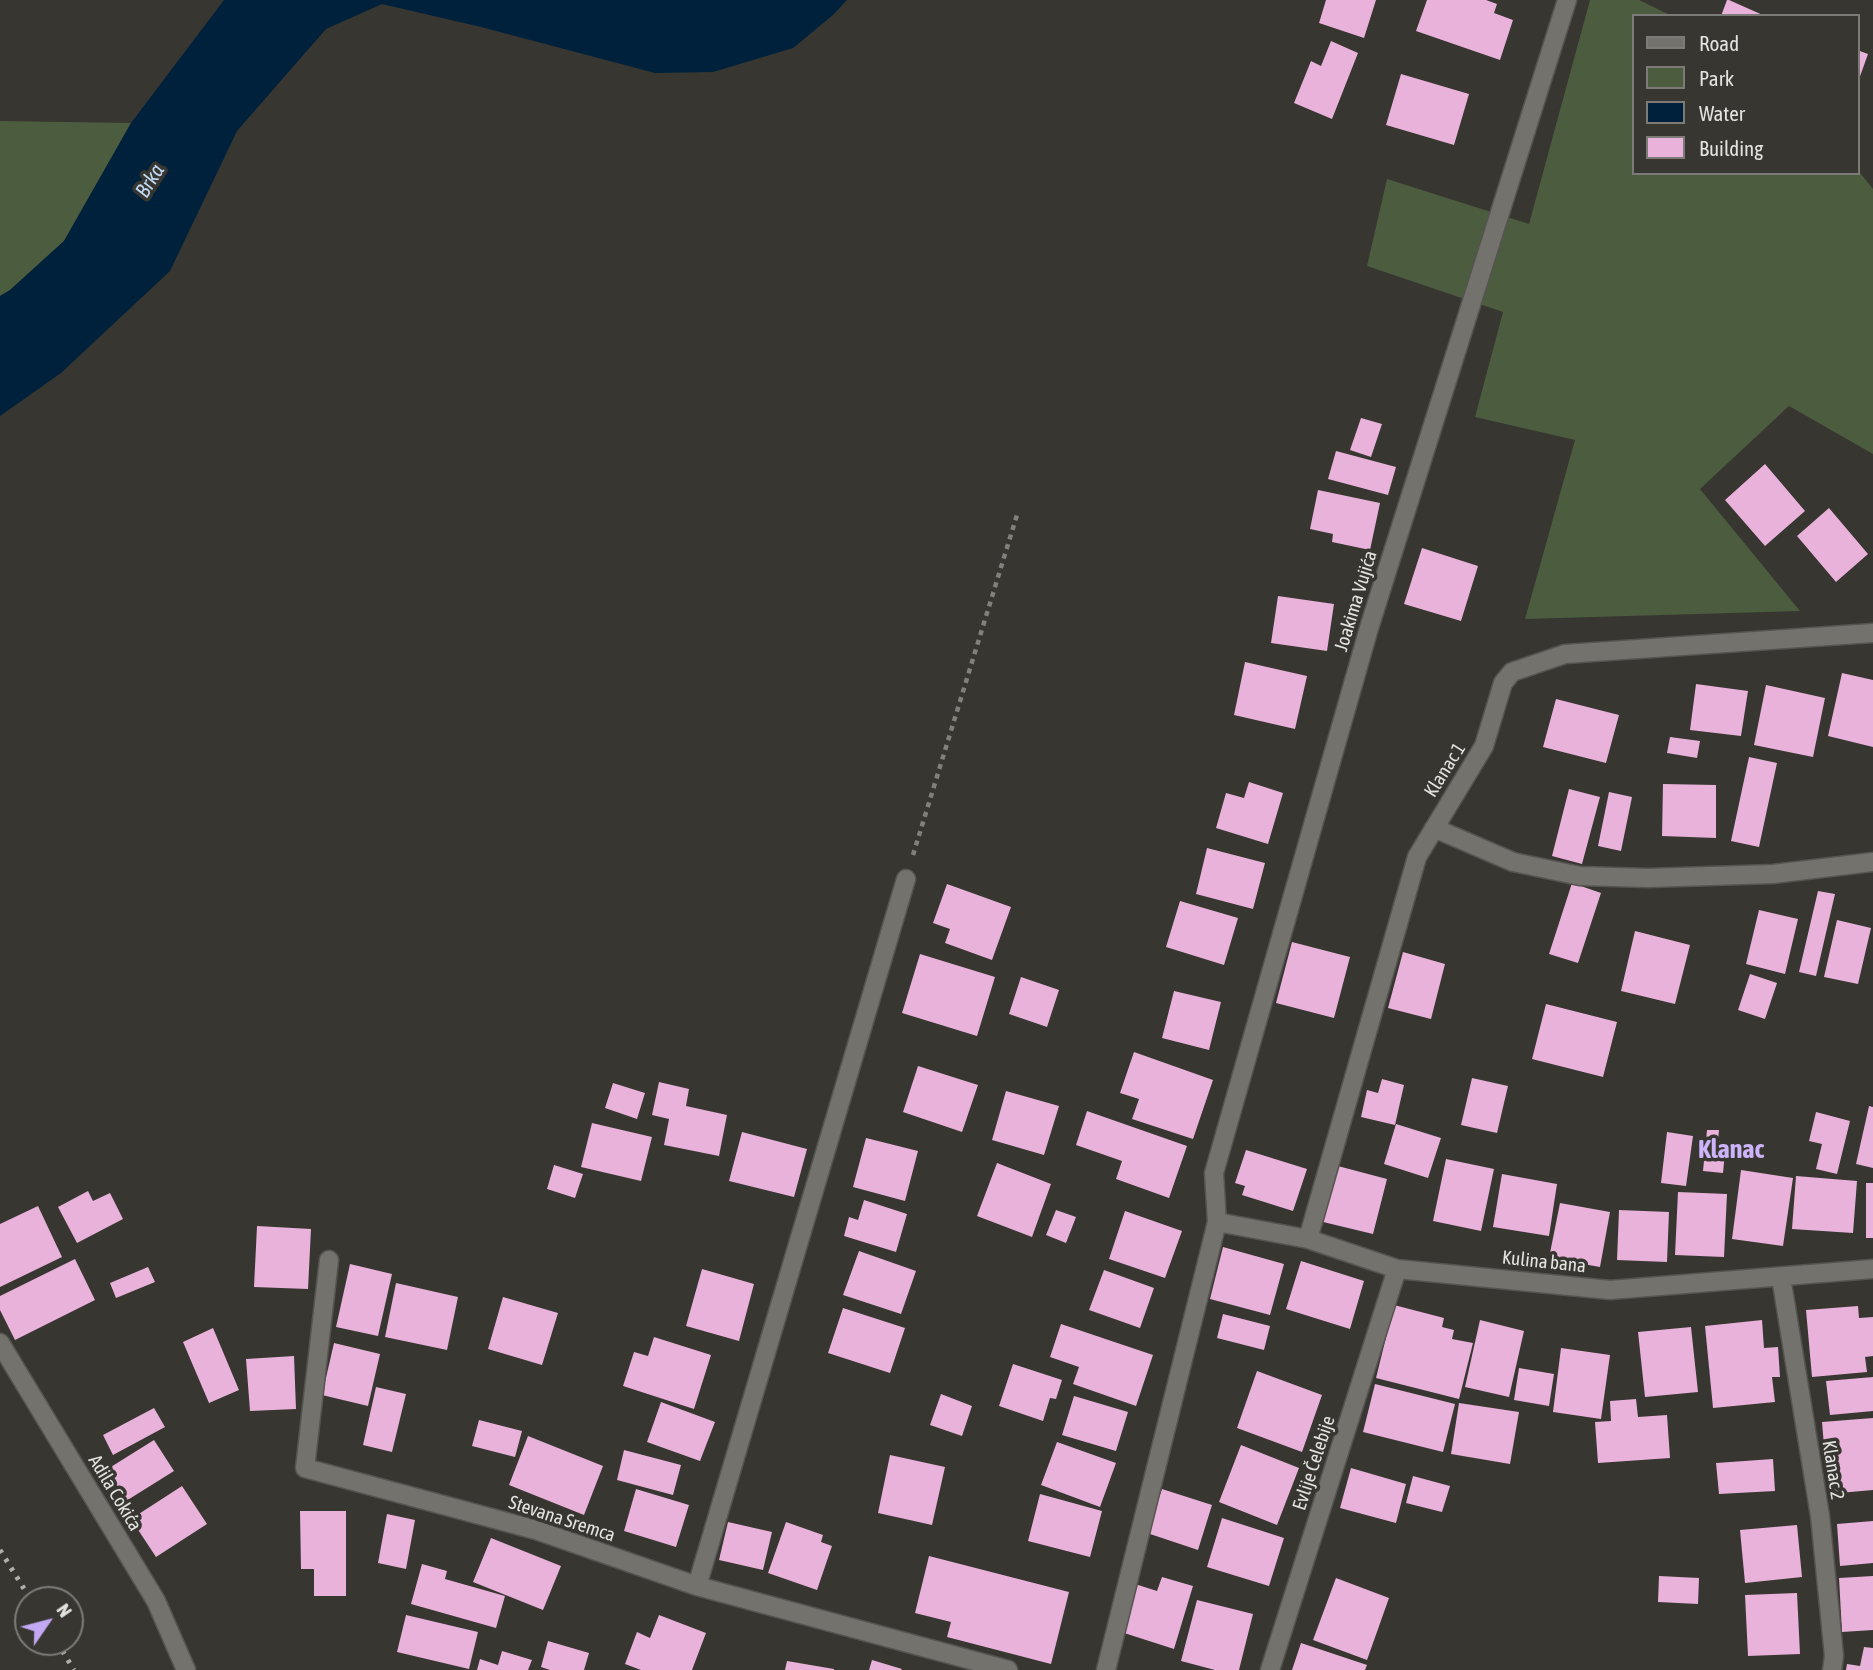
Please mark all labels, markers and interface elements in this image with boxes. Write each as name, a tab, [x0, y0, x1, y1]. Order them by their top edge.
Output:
legend	[1632, 14, 1859, 175]
text: Road	[1699, 31, 1739, 55]
text: Park	[1699, 66, 1734, 90]
text: Water	[1699, 101, 1745, 125]
text: Building	[1699, 136, 1763, 160]
water label: Brka	[130, 160, 170, 202]
street label: Joakima Vujića	[1330, 548, 1382, 654]
street label: Klanac 1	[1419, 739, 1471, 801]
district label: Klanac	[1698, 1134, 1764, 1166]
street label: Kulina bana	[1501, 1246, 1587, 1278]
street label: Evlije Čelebije	[1288, 1413, 1340, 1513]
street label: Klanac 2	[1817, 1439, 1849, 1501]
street label: Adila Cokića	[83, 1451, 147, 1535]
street label: Stevana Sremca	[506, 1491, 618, 1547]
north arrow	[14, 1586, 84, 1656]
text: N	[52, 1599, 77, 1621]

